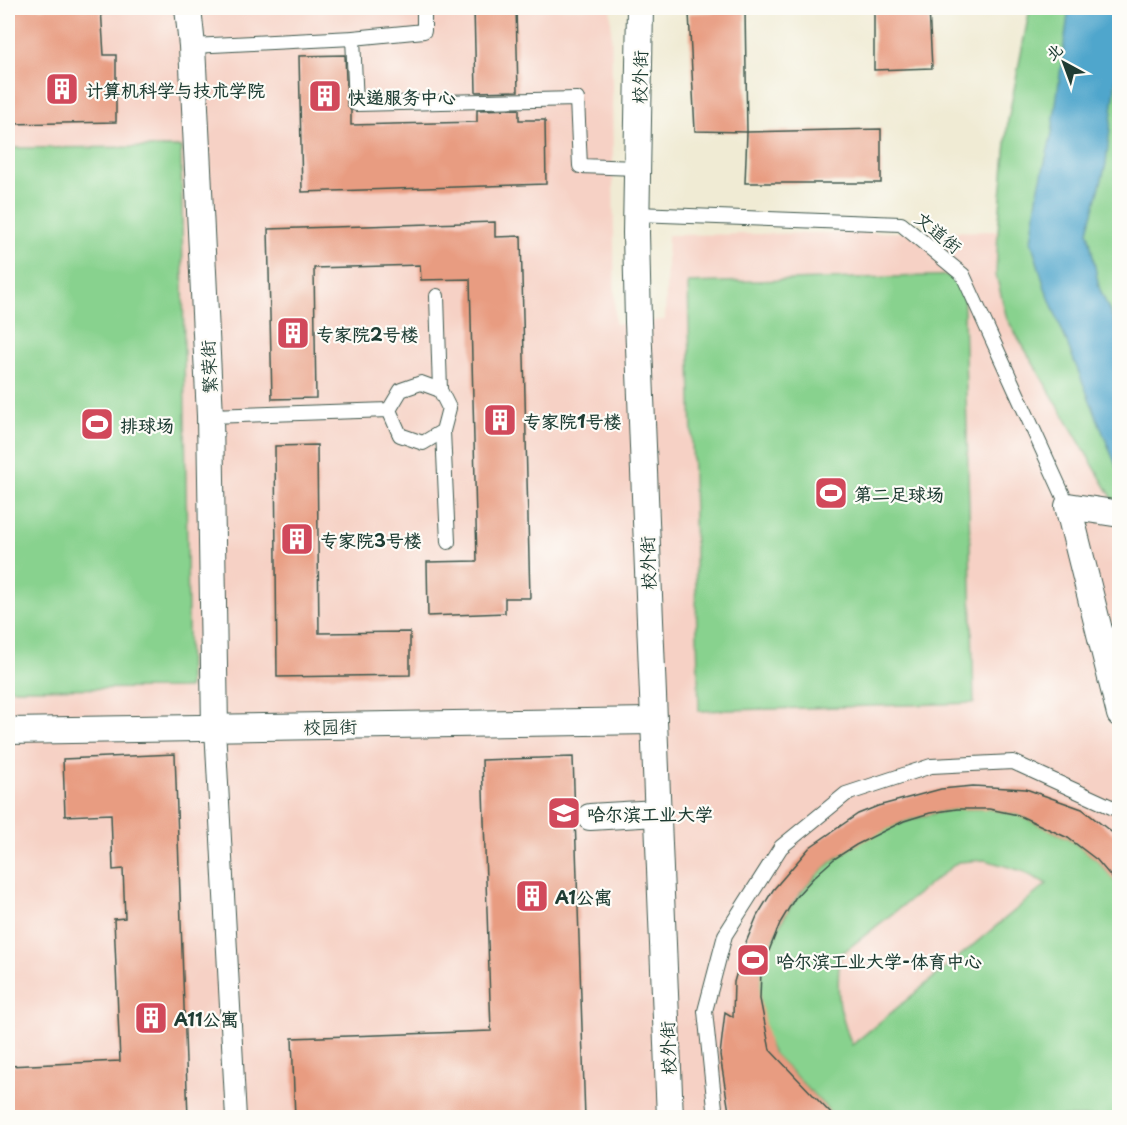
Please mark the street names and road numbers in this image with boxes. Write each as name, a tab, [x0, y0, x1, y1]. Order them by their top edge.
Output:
street label: 校外街	[625, 50, 653, 104]
street label: 文道街	[910, 205, 968, 259]
street label: 繁荣街	[193, 339, 223, 395]
street label: 校外街	[633, 536, 661, 590]
street label: 校园街	[303, 712, 357, 740]
street label: 校外街	[653, 1021, 681, 1075]

